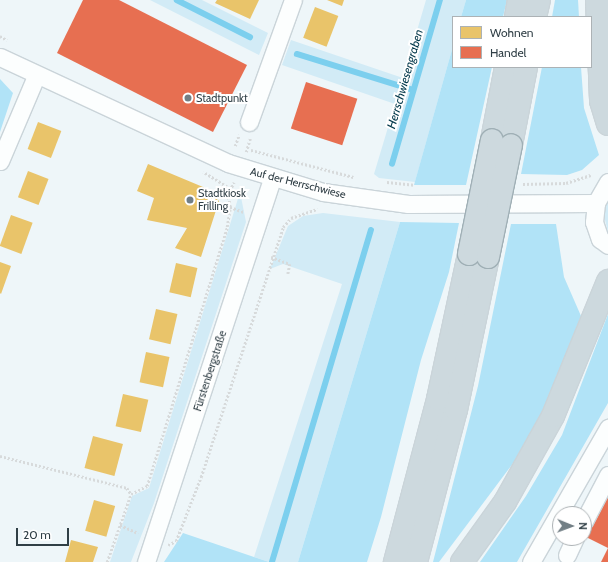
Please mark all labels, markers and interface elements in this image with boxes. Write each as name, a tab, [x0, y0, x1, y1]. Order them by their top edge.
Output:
legend	[452, 16, 592, 68]
text: Wohnen	[490, 25, 534, 40]
water label: Herrschwiesengraben	[384, 28, 426, 130]
text: Handel	[490, 45, 526, 60]
place label: Stadtpunkt	[196, 91, 248, 105]
marker: Stadtpunkt	[183, 93, 193, 103]
street label: Auf der Herrschwiese	[249, 165, 347, 201]
place label: Stadtkiosk Frilling	[198, 187, 246, 213]
marker: Stadtkiosk Frilling	[185, 195, 195, 205]
street label: Fürstenbergstraße	[191, 329, 229, 413]
north arrow	[552, 506, 592, 546]
scale bar	[18, 520, 71, 546]
text: N	[576, 522, 590, 530]
text: 20 m	[23, 527, 51, 542]

